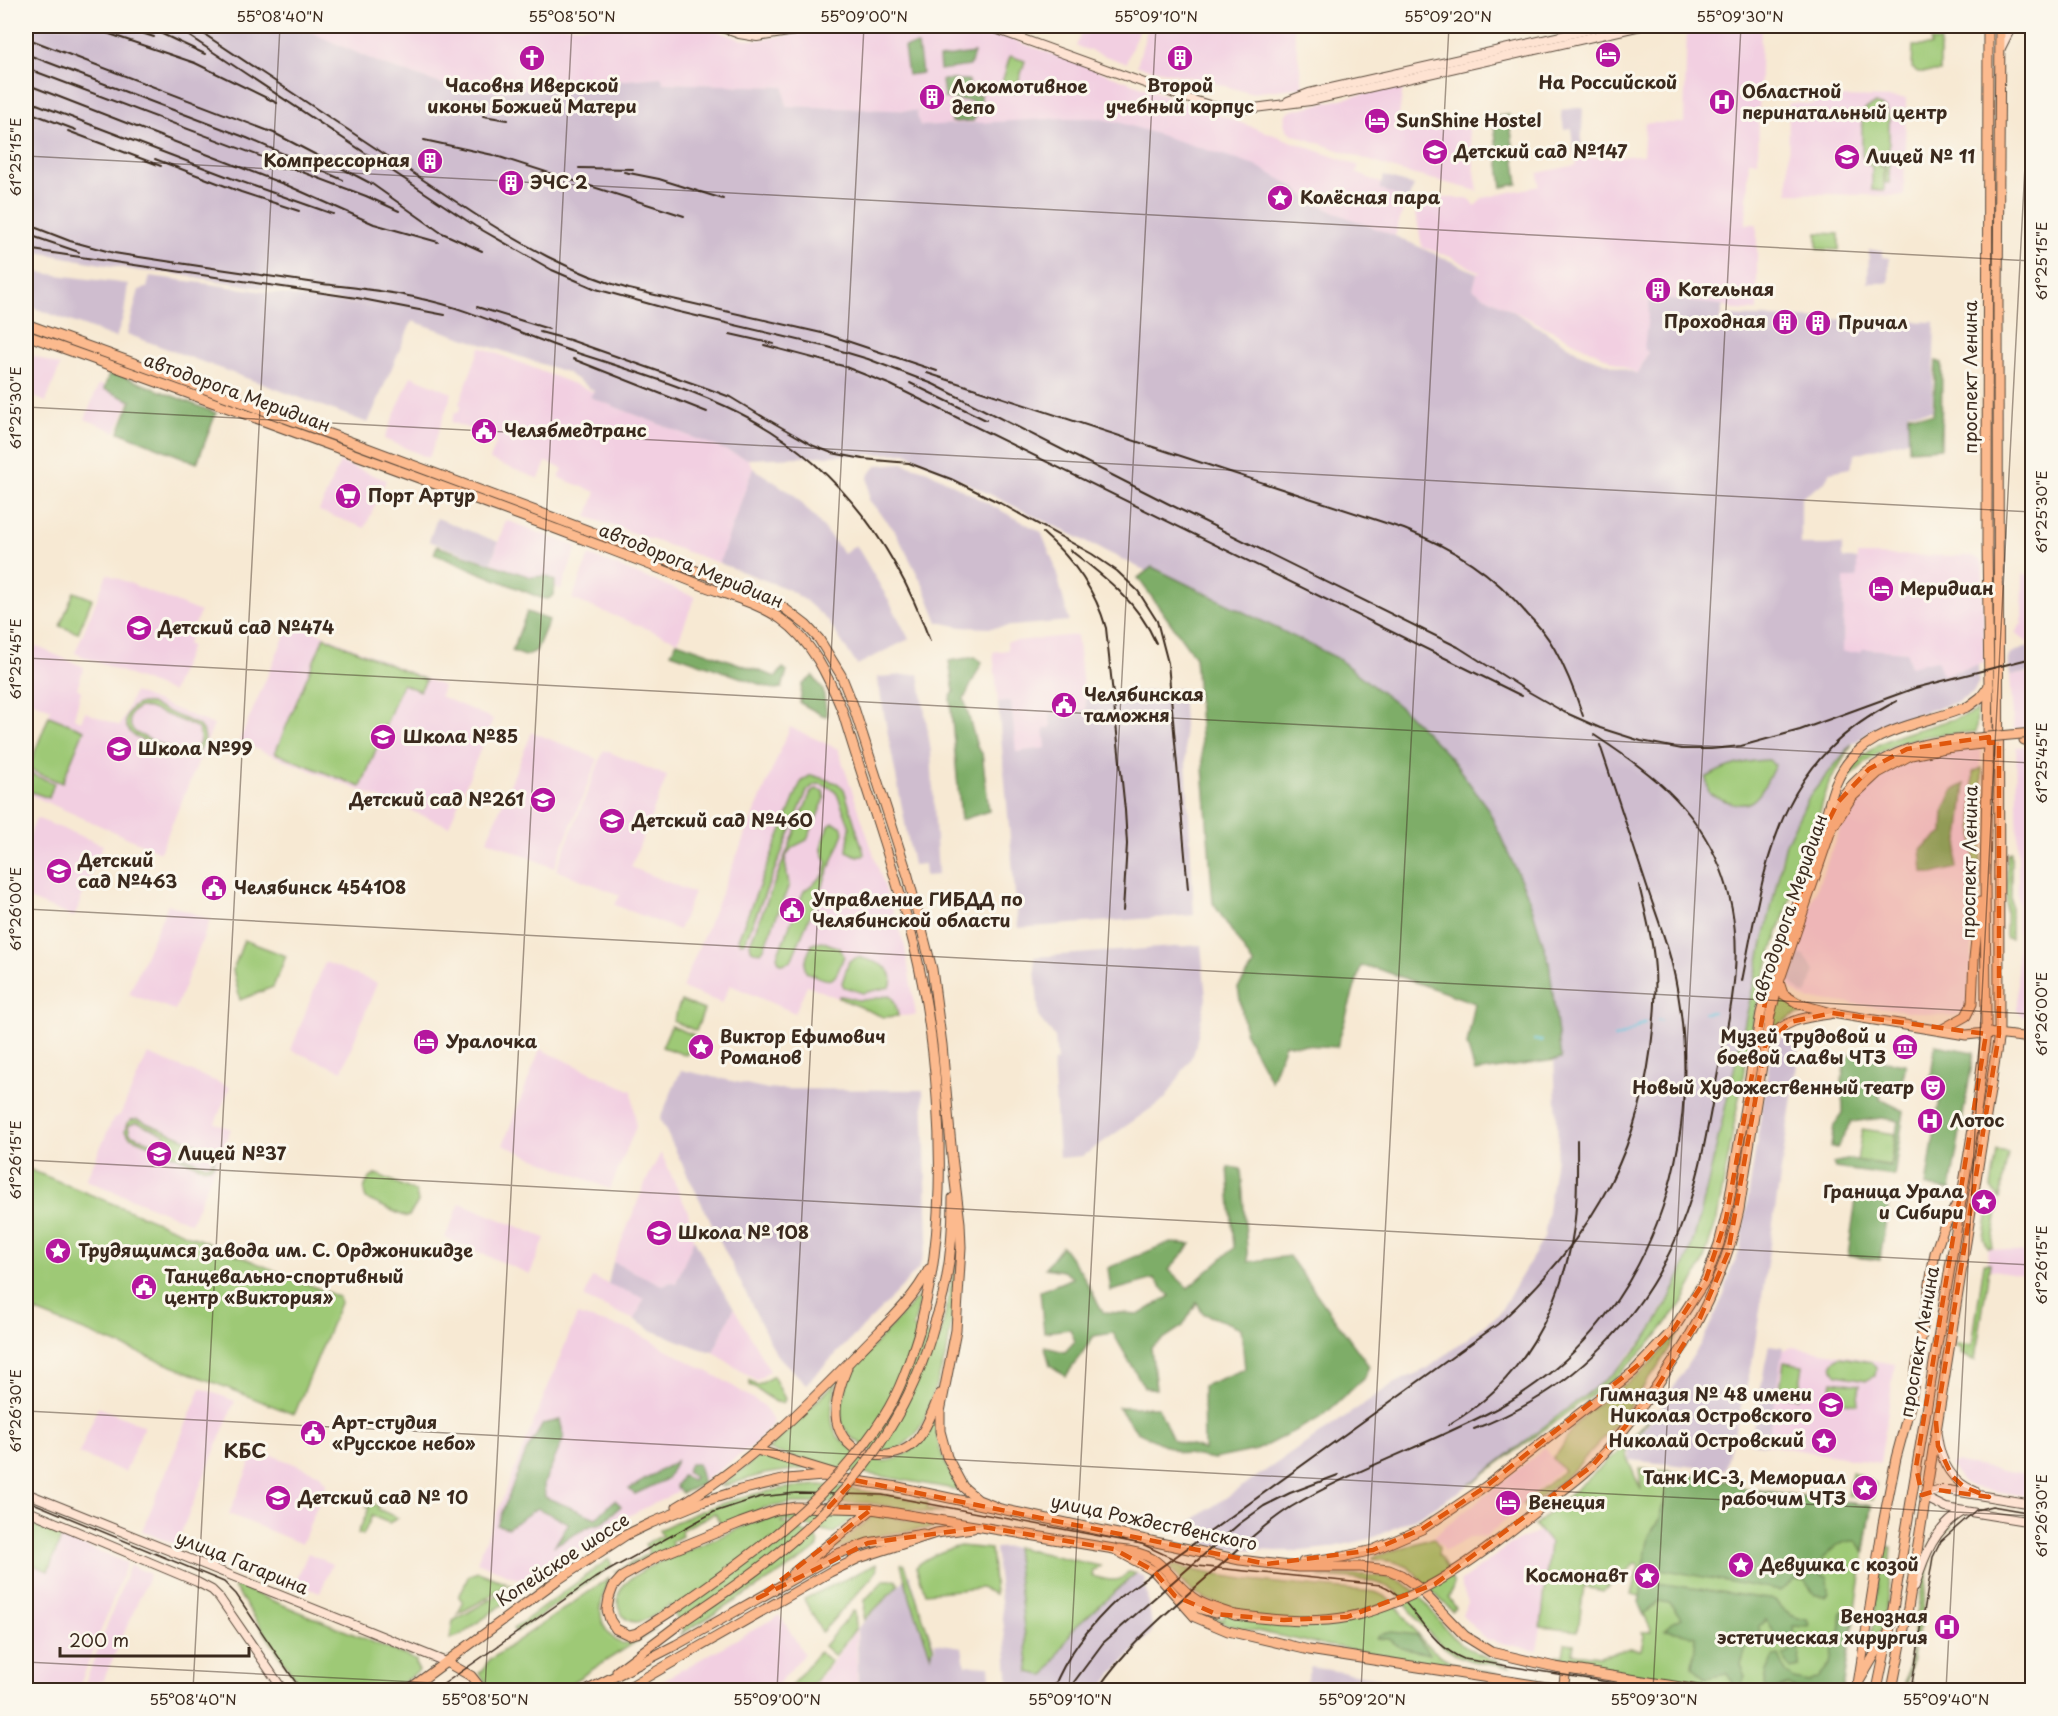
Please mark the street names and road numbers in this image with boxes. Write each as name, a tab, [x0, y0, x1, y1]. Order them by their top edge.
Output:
street label: проспект Ленина	[1956, 300, 1983, 454]
street label: автодорога Меридиан	[140, 345, 335, 438]
street label: автодорога Меридиан	[595, 515, 788, 614]
street label: проспект Ленина	[1954, 784, 1983, 939]
street label: автодорога Меридиан	[1744, 810, 1833, 1005]
street label: проспект Ленина	[1892, 1263, 1945, 1420]
street label: улица Рождественского	[1048, 1486, 1260, 1557]
street label: Копейское шоссе	[490, 1505, 634, 1612]
street label: улица Гагарина	[172, 1523, 313, 1601]

